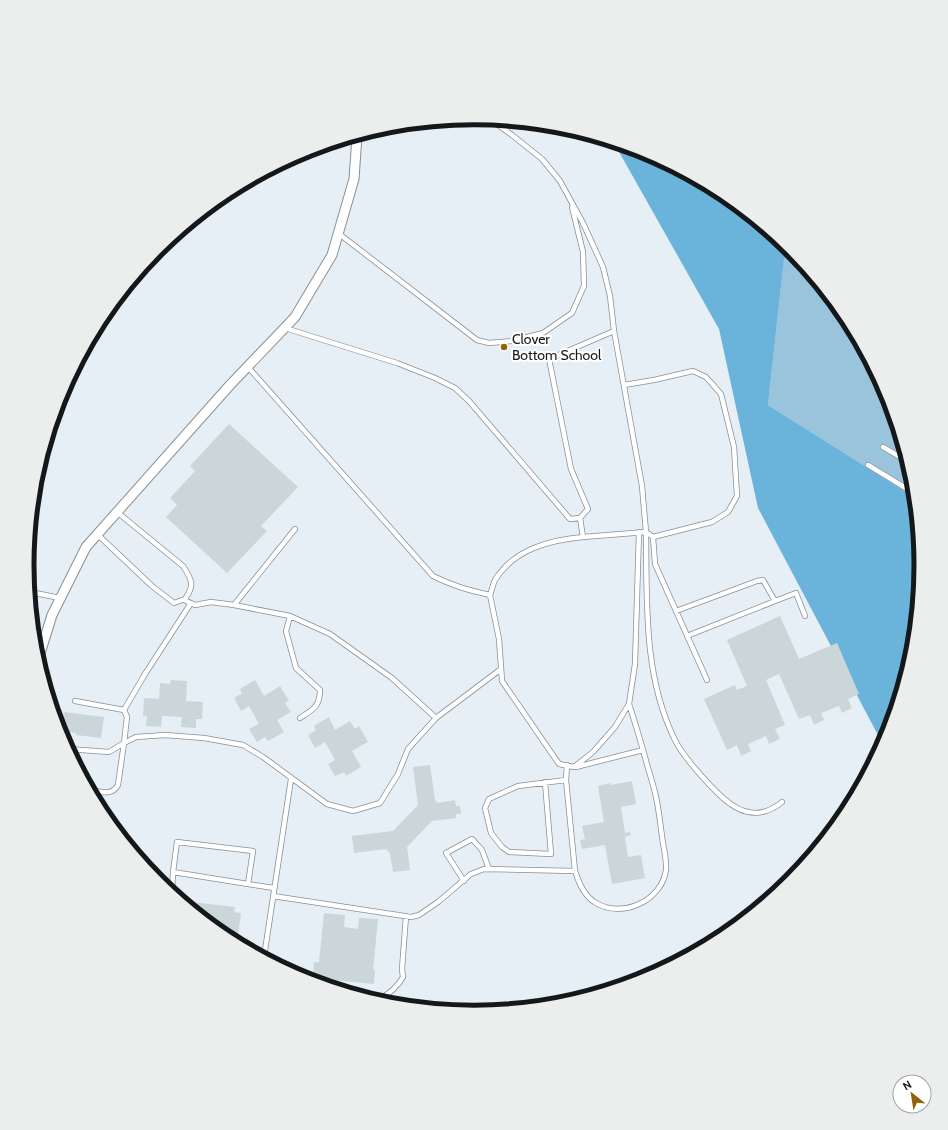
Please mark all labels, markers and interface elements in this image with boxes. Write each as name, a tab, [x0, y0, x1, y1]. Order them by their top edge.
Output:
place label: Clover Bottom School	[512, 330, 602, 364]
marker: Clover Bottom School	[499, 342, 509, 352]
north arrow	[892, 1074, 932, 1114]
text: N	[900, 1077, 914, 1093]

